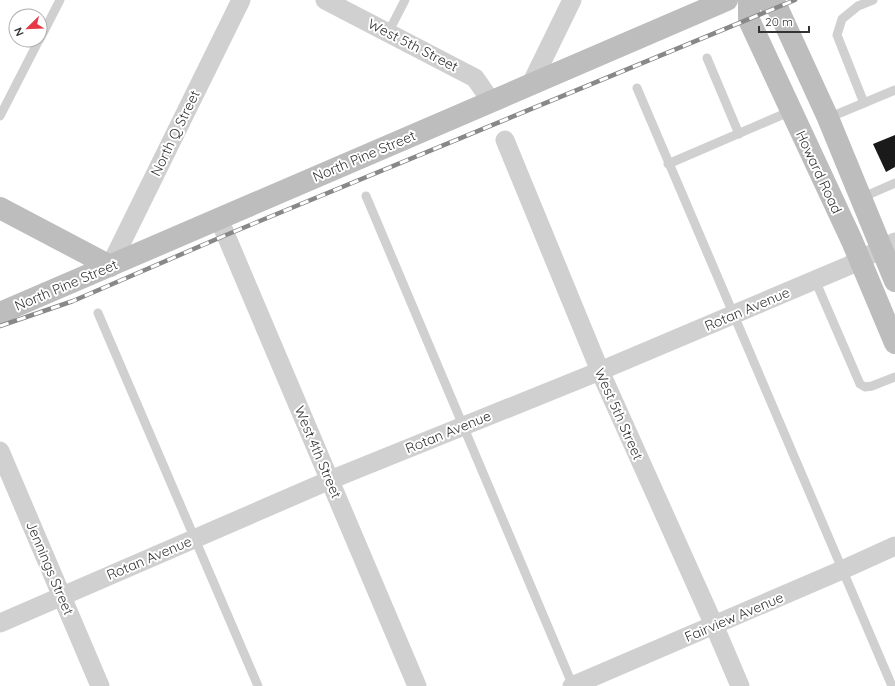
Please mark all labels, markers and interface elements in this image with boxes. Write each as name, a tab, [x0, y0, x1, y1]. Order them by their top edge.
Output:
north arrow	[8, 8, 48, 48]
scale bar	[759, 8, 809, 34]
text: 20 m	[765, 14, 793, 29]
street label: West 5th Street	[365, 15, 461, 76]
text: N	[11, 25, 27, 38]
street label: North Q Street	[146, 87, 204, 179]
street label: North Pine Street	[310, 126, 418, 186]
street label: Howard Road	[792, 128, 846, 216]
street label: North Pine Street	[12, 255, 120, 315]
street label: Rotan Avenue	[702, 283, 792, 335]
street label: West 5th Street	[591, 365, 647, 463]
street label: West 4th Street	[290, 403, 346, 501]
street label: Rotan Avenue	[403, 407, 494, 457]
street label: Jennings Street	[22, 518, 78, 618]
street label: Rotan Avenue	[104, 532, 194, 584]
street label: Fairview Avenue	[682, 588, 786, 646]

